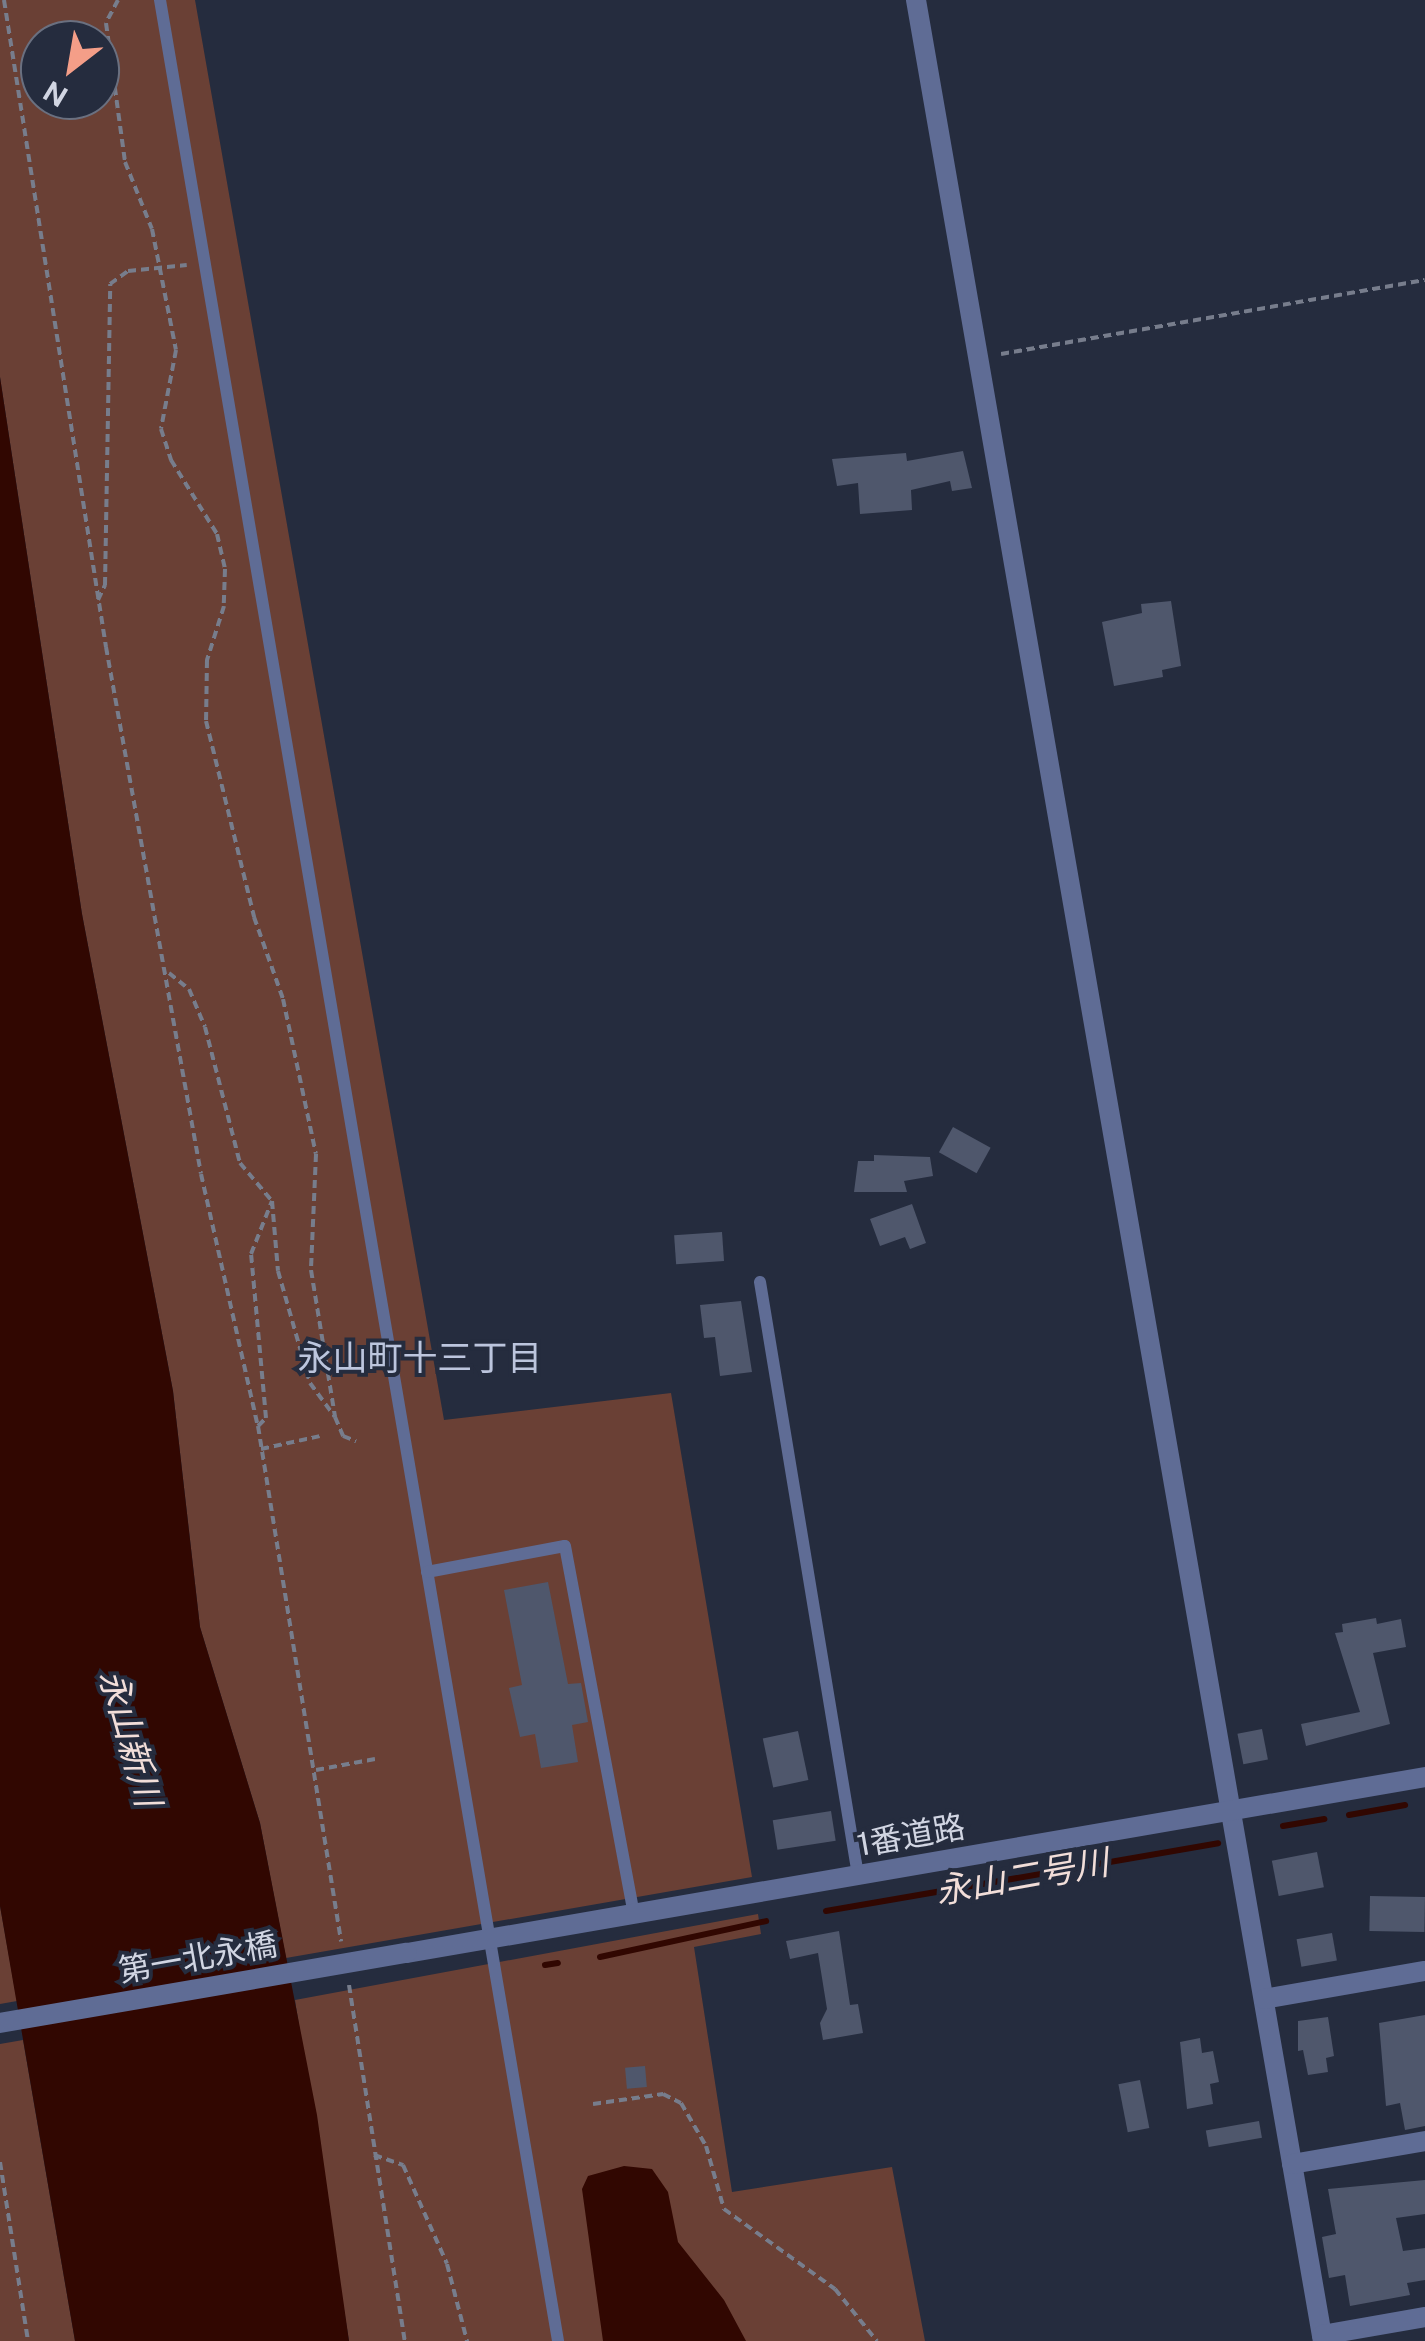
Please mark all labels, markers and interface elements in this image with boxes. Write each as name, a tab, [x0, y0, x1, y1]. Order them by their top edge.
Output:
north arrow	[20, 20, 120, 120]
text: N	[37, 75, 73, 114]
district label: 永山町十三丁目	[298, 1337, 542, 1379]
water label: 永山新川	[91, 1665, 169, 1811]
street label: 1番道路	[854, 1808, 968, 1864]
water label: 永山二号川	[932, 1841, 1112, 1913]
street label: 第一北永橋	[116, 1925, 280, 1991]

